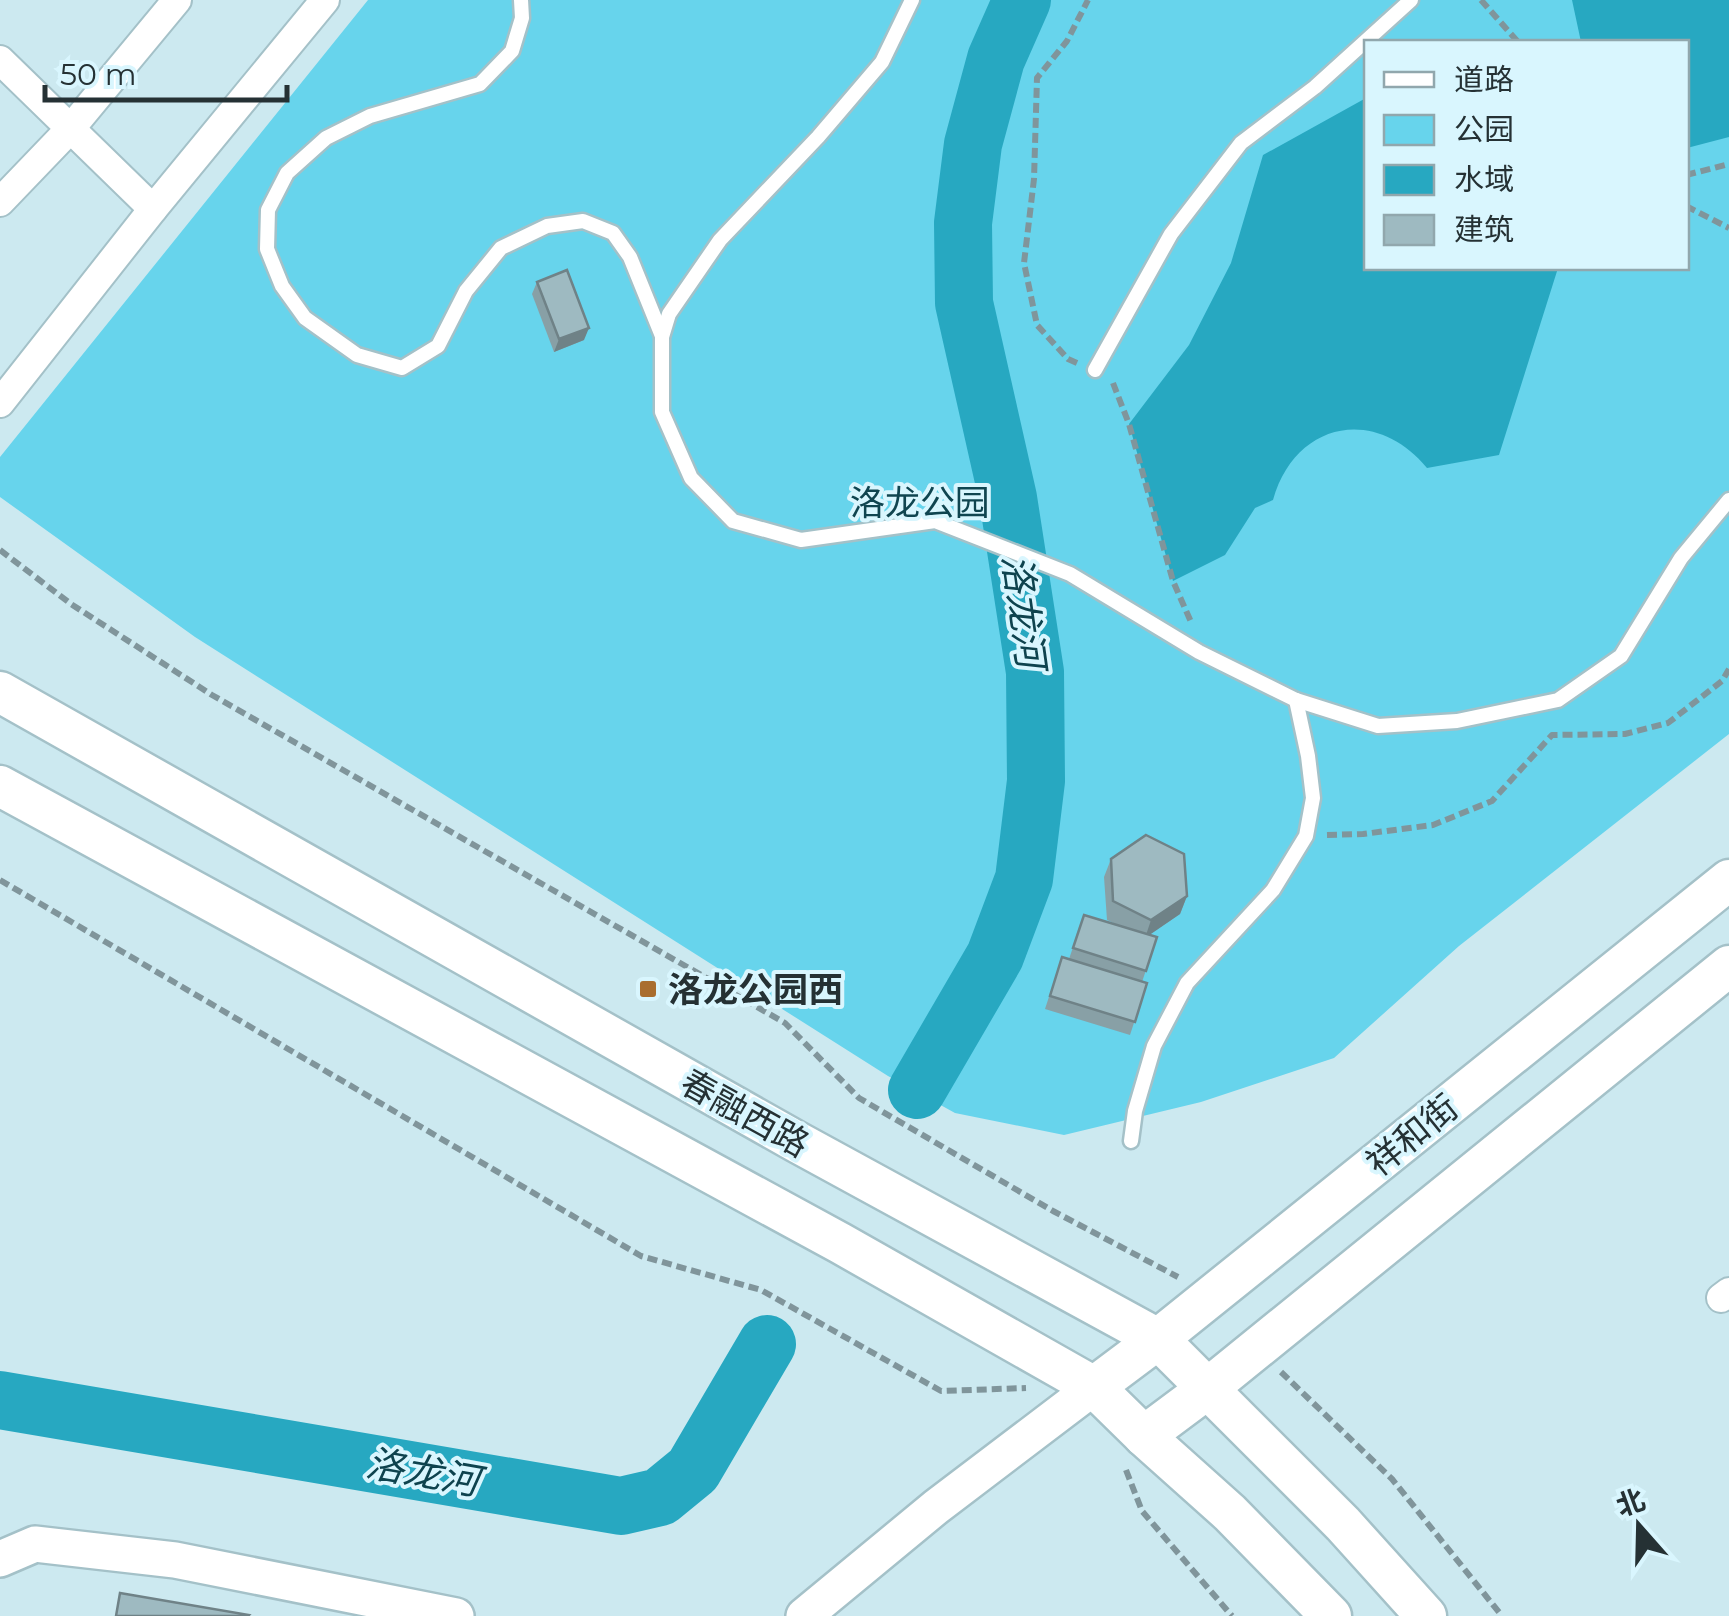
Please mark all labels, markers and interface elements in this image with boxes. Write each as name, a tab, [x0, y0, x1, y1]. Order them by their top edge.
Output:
scale bar	[45, 40, 288, 102]
legend	[1364, 40, 1689, 270]
text: 50 m	[60, 56, 137, 93]
text: 道路	[1454, 61, 1514, 98]
text: 公园	[1454, 111, 1514, 148]
text: 水域	[1454, 161, 1514, 198]
text: 建筑	[1454, 211, 1514, 248]
park label: 洛龙公园	[850, 481, 990, 524]
water label: 洛龙河	[993, 551, 1056, 678]
place label: 洛龙公园西	[668, 968, 843, 1011]
marker: 洛龙公园西	[637, 978, 659, 1000]
street label: 春融西路	[673, 1060, 817, 1166]
street label: 祥和街	[1358, 1085, 1466, 1185]
water label: 洛龙河	[363, 1439, 490, 1506]
north arrow	[1589, 1476, 1689, 1576]
text: 北	[1611, 1482, 1649, 1523]

